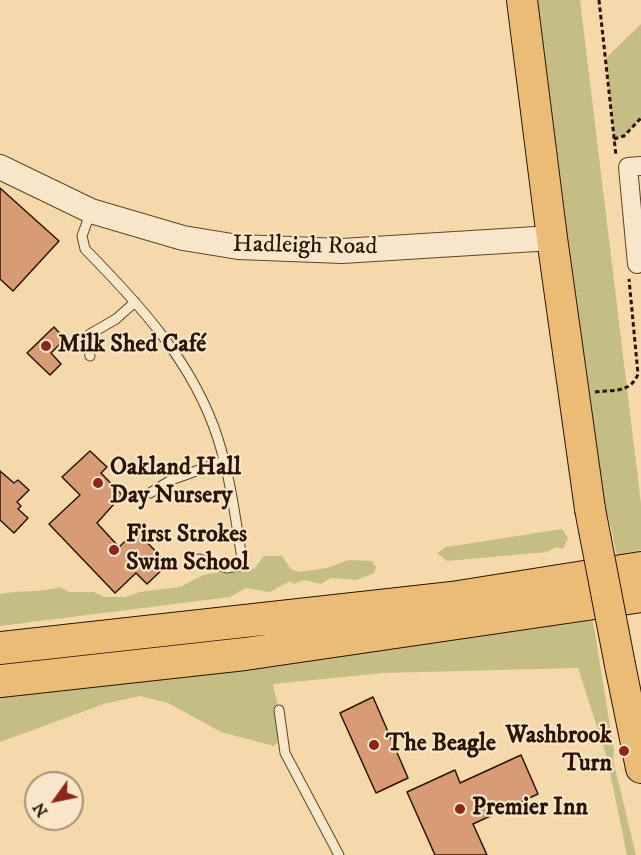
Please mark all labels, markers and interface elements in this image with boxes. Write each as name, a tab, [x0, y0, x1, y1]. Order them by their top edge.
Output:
street label: Hadleigh Road	[232, 231, 378, 263]
place label: Milk Shed Café	[58, 332, 206, 360]
marker: Milk Shed Café	[39, 339, 53, 353]
place label: Oakland Hall Day Nursery	[110, 455, 241, 511]
marker: Oakland Hall Day Nursery	[91, 476, 105, 490]
place label: First Strokes Swim School	[126, 522, 249, 578]
marker: First Strokes Swim School	[107, 543, 121, 557]
place label: Washbrook Turn	[505, 723, 612, 779]
place label: The Beagle	[386, 731, 496, 759]
marker: The Beagle	[367, 738, 381, 752]
marker: Washbrook Turn	[617, 744, 631, 758]
north arrow	[24, 771, 84, 831]
place label: Premier Inn	[472, 795, 588, 823]
text: N	[29, 799, 53, 821]
marker: Premier Inn	[453, 802, 467, 816]

